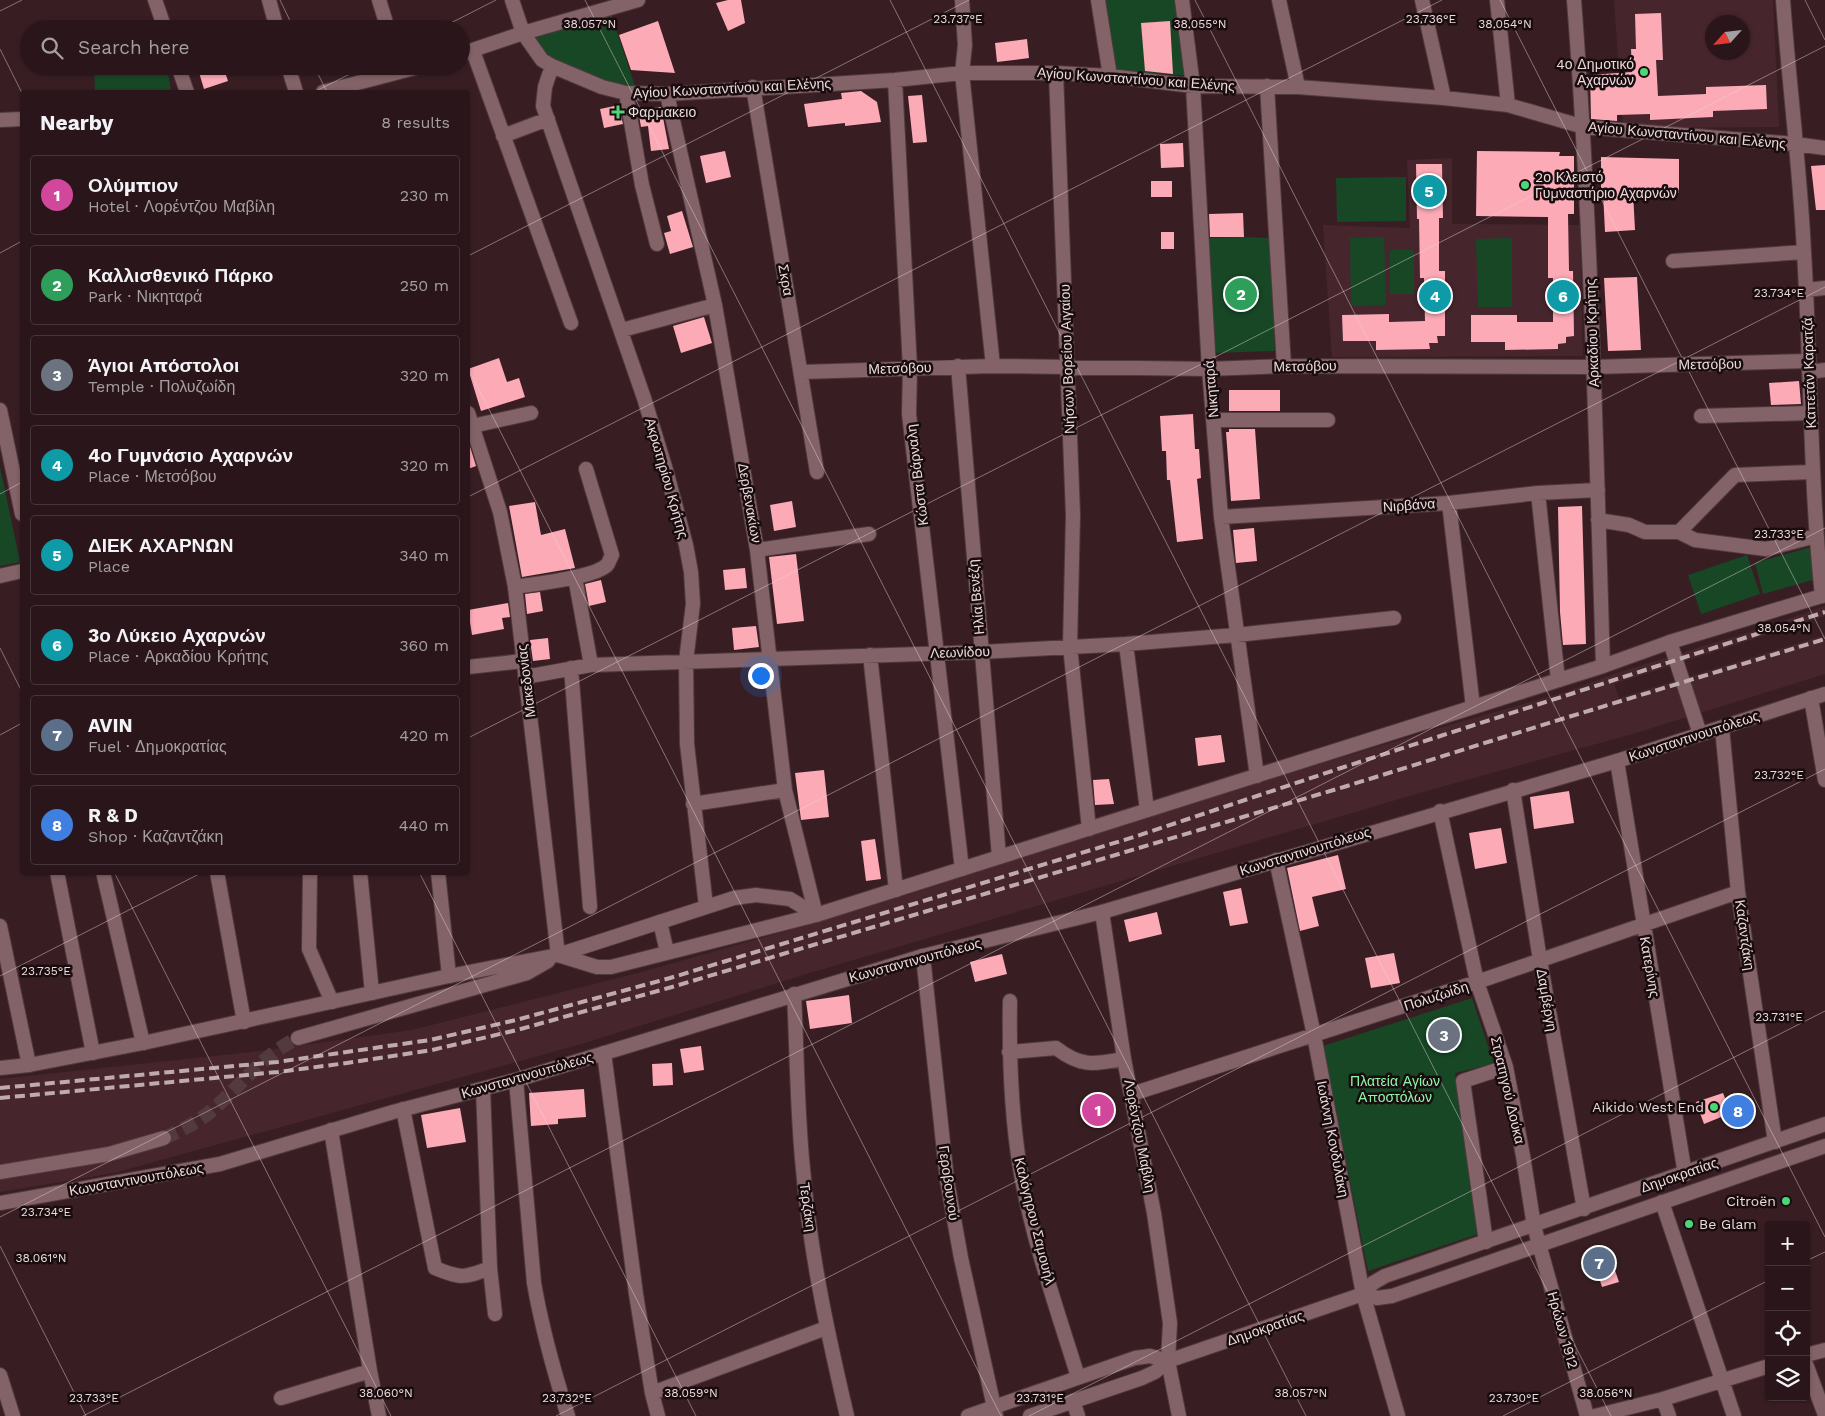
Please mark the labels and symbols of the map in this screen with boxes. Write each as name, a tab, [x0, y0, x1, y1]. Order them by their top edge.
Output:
text: 23.737°E	[933, 12, 983, 26]
text: 23.736°E	[1406, 12, 1457, 26]
north arrow	[1705, 15, 1750, 60]
text: 38.057°N	[564, 17, 616, 31]
text: 38.055°N	[1173, 17, 1227, 31]
text: 38.054°N	[1478, 17, 1532, 31]
place label: 4ο Δημοτικό Αχαρνών	[1556, 56, 1634, 88]
street label: Αγίου Κωνσταντίνου και Ελένης	[1037, 64, 1236, 94]
marker: 4ο Δημοτικό Αχαρνών	[1638, 66, 1650, 78]
street label: Αγίου Κωνσταντίνου και Ελένης	[633, 75, 832, 101]
place label: Φαρμακειο	[628, 104, 696, 120]
marker: Φαρμακειο	[612, 106, 624, 118]
street label: Αγίου Κωνσταντίνου και Ελένης	[1588, 118, 1787, 152]
place label: 2ο Κλειστό Γυμναστήριο Αχαρνών	[1535, 169, 1677, 201]
pin: 5	[1413, 172, 1445, 210]
marker: 2ο Κλειστό Γυμναστήριο Αχαρνών	[1519, 179, 1531, 191]
street label: Σκρα	[775, 263, 797, 297]
pin: 2	[1225, 275, 1257, 313]
pin: 4	[1419, 277, 1451, 315]
pin: 6	[1547, 277, 1579, 315]
street label: Αρκαδίου Κρήτης	[1582, 278, 1602, 387]
street label: Νήσων Βορείου Αιγαίου	[1056, 284, 1078, 434]
text: 23.734°E	[1754, 286, 1805, 300]
street label: Καπετάν Καρατζά	[1799, 317, 1819, 429]
street label: Μετσόβου	[1678, 355, 1742, 373]
street label: Μετσόβου	[1273, 357, 1337, 375]
street label: Μετσόβου	[868, 359, 932, 377]
street label: Νικηταρά	[1201, 360, 1221, 418]
street label: Ακρωτηρίου Κρήτης	[642, 416, 692, 540]
street label: Κώστα Βάρναλη	[903, 423, 931, 527]
street label: Δερβενακίων	[735, 462, 765, 544]
street label: Νιρβάνα	[1382, 495, 1436, 515]
text: 23.733°E	[1754, 527, 1804, 541]
street label: Ηλία Βενέζη	[965, 559, 987, 635]
text: 38.054°N	[1757, 621, 1811, 635]
street label: Μακεδονίας	[514, 643, 538, 718]
street label: Λεωνίδου	[930, 643, 990, 661]
your location	[748, 663, 774, 689]
street label: Κωνσταντινουπόλεως	[1627, 707, 1761, 765]
text: 23.732°E	[1754, 768, 1804, 782]
street label: Κωνσταντινουπόλεως	[1238, 823, 1373, 879]
street label: Καζαντζάκη	[1732, 899, 1758, 971]
street label: Κωνσταντινουπόλεως	[847, 935, 983, 985]
street label: Κατερίνης	[1637, 935, 1663, 999]
text: 23.735°E	[21, 964, 71, 978]
street label: Δαμβέργη	[1534, 967, 1560, 1033]
street label: Πολυζωίδη	[1402, 978, 1470, 1014]
text: 23.731°E	[1755, 1010, 1803, 1024]
pin: 3	[1428, 1016, 1460, 1054]
street label: Στρατηγού Δούκα	[1488, 1035, 1528, 1145]
street label: Κωνσταντινουπόλεως	[459, 1048, 595, 1101]
park label: Πλατεία Αγίων Αποστόλων	[1350, 1073, 1440, 1105]
street label: Λορέντζου Μαβίλη	[1121, 1078, 1159, 1194]
street label: Ιωάννη Κονδυλάκη	[1314, 1079, 1352, 1199]
pin: 1	[1082, 1091, 1114, 1129]
pin: 8	[1722, 1092, 1754, 1130]
place label: Aikido West End	[1592, 1099, 1704, 1115]
marker: Aikido West End	[1708, 1101, 1720, 1113]
street label: Γεροβουνού	[936, 1144, 962, 1222]
street label: Δημοκρατίας	[1638, 1154, 1720, 1196]
street label: Καλόγηρου Σαμουήλ	[1011, 1156, 1059, 1286]
street label: Κωνσταντινουπόλεως	[68, 1159, 205, 1199]
street label: Τερζάκη	[797, 1181, 819, 1233]
place label: Citroën	[1726, 1193, 1776, 1209]
marker: Citroën	[1780, 1195, 1792, 1207]
text: 23.734°E	[21, 1205, 72, 1219]
place label: Be Glam	[1699, 1216, 1757, 1232]
marker: Be Glam	[1683, 1218, 1695, 1230]
pin: 7	[1583, 1244, 1615, 1282]
text: 38.061°N	[15, 1251, 67, 1265]
street label: Ηρώων 1912	[1544, 1290, 1582, 1370]
street label: Δημοκρατίας	[1224, 1307, 1306, 1349]
text: 38.060°N	[359, 1386, 413, 1400]
text: 38.059°N	[664, 1386, 718, 1400]
text: 38.057°N	[1275, 1386, 1327, 1400]
text: 38.056°N	[1579, 1386, 1633, 1400]
text: 23.733°E	[69, 1391, 119, 1405]
text: 23.732°E	[542, 1391, 592, 1405]
text: 23.731°E	[1016, 1391, 1064, 1405]
text: 23.730°E	[1489, 1391, 1540, 1405]

